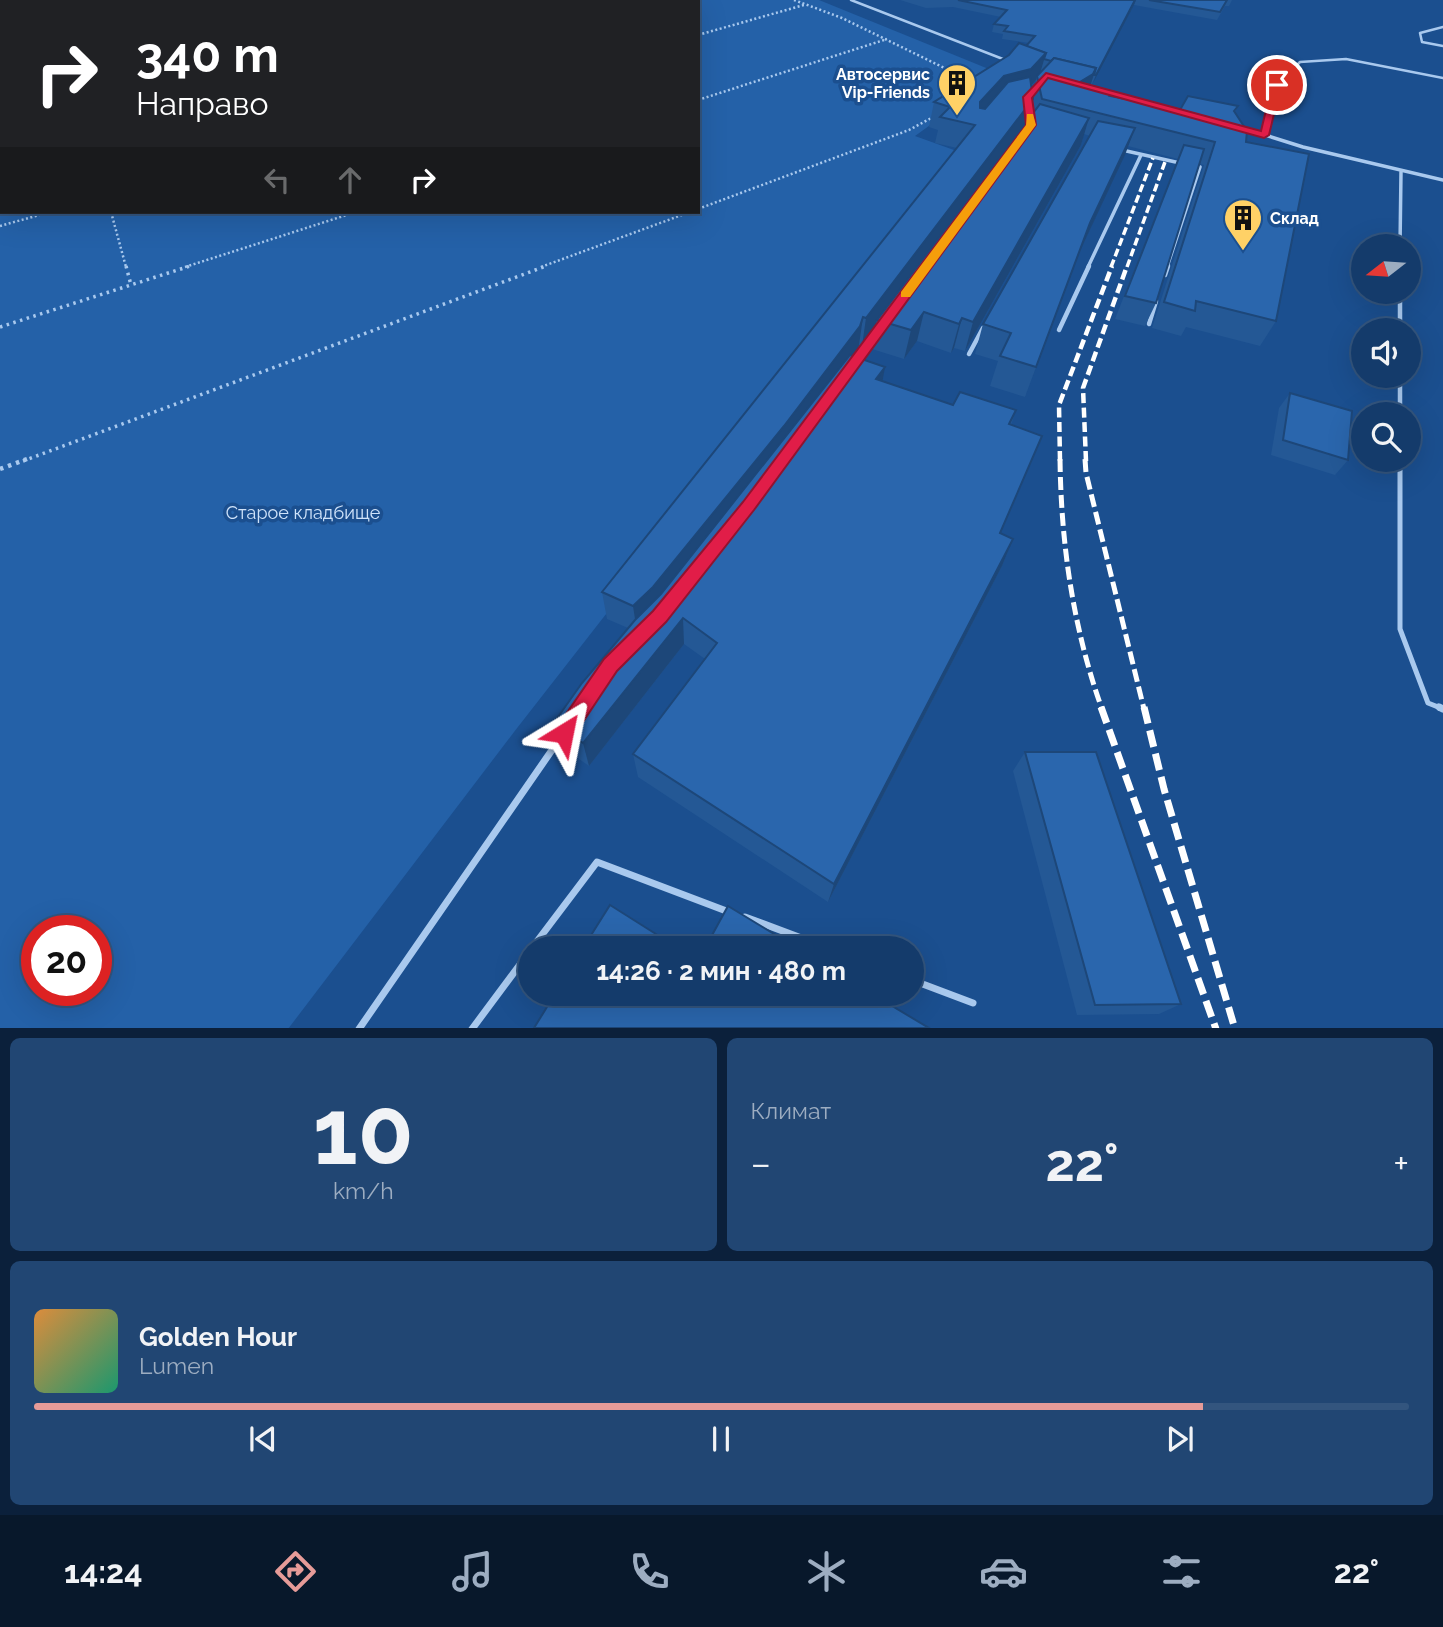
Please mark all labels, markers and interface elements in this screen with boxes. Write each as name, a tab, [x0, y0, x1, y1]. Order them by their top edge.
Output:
text: 340 m	[136, 26, 279, 83]
icon: right	[21, 28, 112, 119]
pin	[1247, 55, 1307, 115]
building icon: Автосервис Vip-Friends	[936, 62, 978, 117]
place label: Автосервис Vip-Friends	[836, 65, 930, 102]
icon: arrive	[1258, 66, 1296, 104]
text: Направо	[136, 85, 268, 122]
icon: left	[258, 161, 296, 199]
icon: ahead	[331, 161, 369, 199]
icon: right	[404, 161, 442, 199]
building icon: Склад	[1222, 197, 1264, 252]
place label: Склад	[1270, 209, 1319, 228]
north arrow	[1351, 234, 1421, 304]
map controls	[1351, 234, 1421, 472]
button: sound	[1351, 318, 1421, 388]
button: search	[1351, 402, 1421, 472]
park label: Старое кладбище	[226, 502, 381, 523]
position arrow	[527, 696, 601, 770]
speed limit sign: 20	[21, 915, 112, 1006]
text: 14:26 · 2 мин · 480 m	[596, 956, 846, 986]
text: 10	[313, 1078, 414, 1185]
text: Климат	[751, 1097, 831, 1124]
text: 22°	[1046, 1132, 1119, 1193]
text: −	[751, 1141, 771, 1186]
text: +	[1393, 1141, 1409, 1186]
text: km/h	[333, 1177, 394, 1204]
text: Golden Hour	[139, 1322, 297, 1352]
text: Lumen	[139, 1352, 214, 1379]
icon: previous	[244, 1420, 282, 1458]
icon: pause	[702, 1420, 740, 1458]
icon: next	[1161, 1420, 1199, 1458]
icon: directions	[271, 1547, 320, 1596]
icon: music	[448, 1547, 497, 1596]
icon: phone	[625, 1547, 674, 1596]
icon: climate	[802, 1547, 851, 1596]
icon: car	[979, 1547, 1028, 1596]
icon: filters	[1157, 1547, 1206, 1596]
text: 14:24	[64, 1553, 142, 1590]
text: 22°	[1334, 1553, 1379, 1590]

